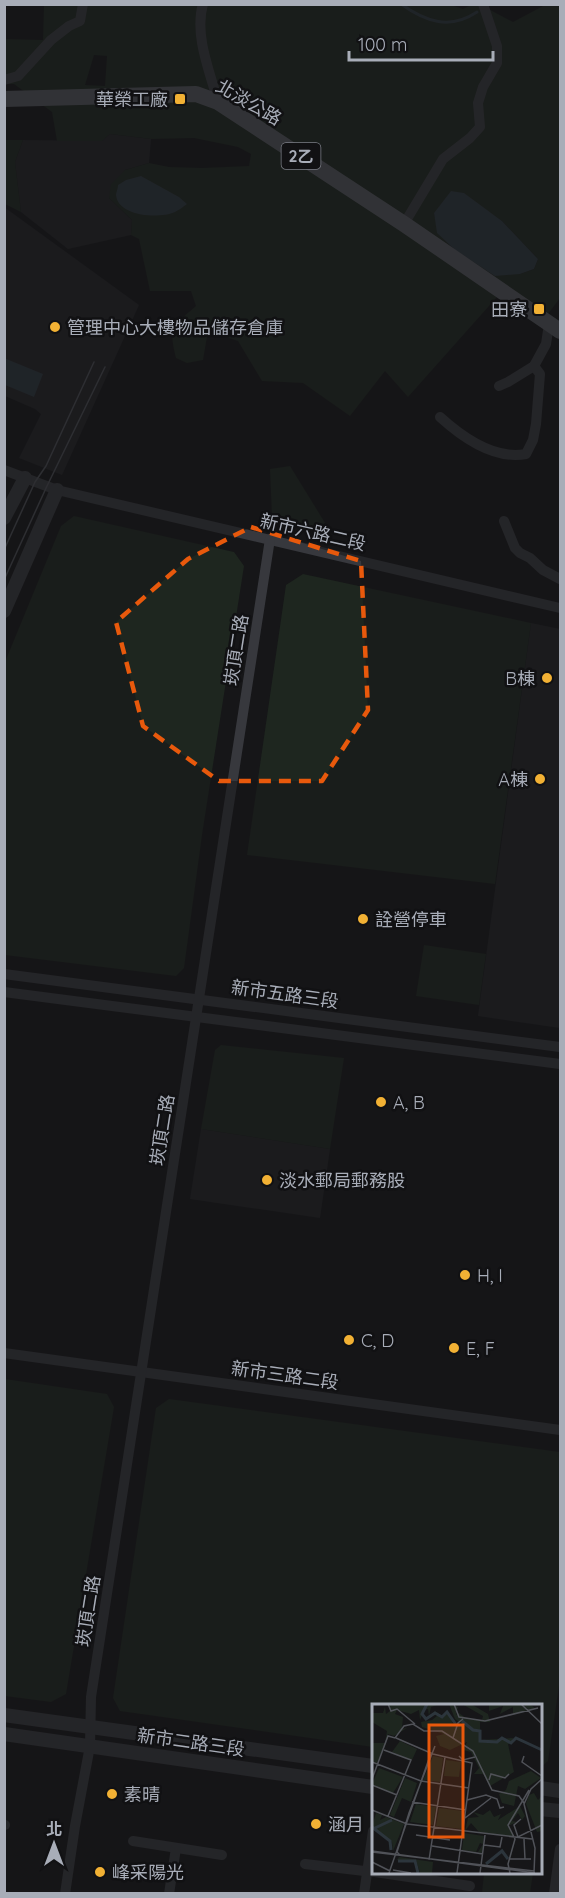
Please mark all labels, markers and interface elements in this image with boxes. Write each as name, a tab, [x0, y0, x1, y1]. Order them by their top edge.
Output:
scale bar	[349, 24, 493, 62]
text: 100 m	[358, 33, 407, 56]
street label: 北淡公路	[212, 74, 286, 130]
place label: 華榮工廠	[96, 88, 168, 111]
marker: 華榮工廠	[173, 92, 187, 106]
road number: 2乙	[282, 143, 320, 169]
place label: 田寮	[491, 298, 527, 321]
marker: 田寮	[532, 302, 546, 316]
place label: 管理中心大樓物品儲存倉庫	[67, 316, 283, 339]
marker: 管理中心大樓物品儲存倉庫	[48, 320, 62, 334]
street label: 新市六路二段	[258, 509, 368, 555]
street label: 崁頂二路	[219, 613, 253, 687]
place label: B棟	[505, 667, 535, 690]
marker: B棟	[540, 671, 554, 685]
place label: A棟	[498, 768, 528, 791]
marker: A棟	[533, 772, 547, 786]
place label: 詮營停車	[375, 908, 447, 931]
marker: 詮營停車	[356, 912, 370, 926]
street label: 新市五路三段	[230, 975, 340, 1013]
place label: A, B	[393, 1091, 425, 1114]
street label: 崁頂二路	[145, 1093, 179, 1167]
marker: A, B	[374, 1095, 388, 1109]
place label: 淡水郵局郵務股	[279, 1169, 405, 1192]
marker: 淡水郵局郵務股	[260, 1173, 274, 1187]
place label: H, I	[477, 1264, 503, 1287]
marker: H, I	[458, 1268, 472, 1282]
place label: C, D	[361, 1329, 394, 1352]
marker: C, D	[342, 1333, 356, 1347]
place label: E, F	[466, 1337, 495, 1360]
marker: E, F	[447, 1341, 461, 1355]
street label: 新市三路二段	[230, 1356, 340, 1394]
street label: 崁頂二路	[71, 1574, 105, 1648]
inset map	[372, 1704, 541, 1874]
street label: 新市二路三段	[136, 1723, 246, 1761]
place label: 素晴	[124, 1783, 160, 1806]
marker: 素晴	[105, 1787, 119, 1801]
place label: 涵月	[328, 1813, 364, 1836]
north arrow	[24, 1814, 84, 1874]
marker: 涵月	[309, 1817, 323, 1831]
text: 北	[46, 1819, 62, 1839]
place label: 峰采陽光	[112, 1861, 184, 1884]
marker: 峰采陽光	[93, 1865, 107, 1879]

